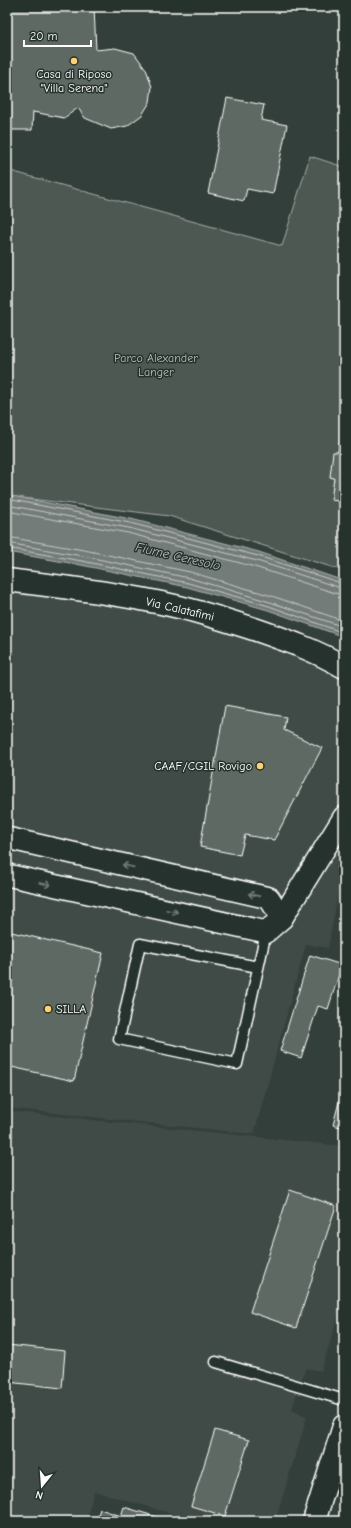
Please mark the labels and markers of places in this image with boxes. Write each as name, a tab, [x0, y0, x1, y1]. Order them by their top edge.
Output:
marker: Casa di Riposo "Villa Serena"	[69, 56, 79, 66]
place label: Casa di Riposo "Villa Serena"	[36, 67, 112, 95]
place label: CAAF/CGIL Rovigo	[154, 759, 252, 773]
marker: CAAF/CGIL Rovigo	[255, 761, 265, 771]
place label: SILLA	[56, 1002, 86, 1016]
marker: SILLA	[43, 1004, 53, 1014]

